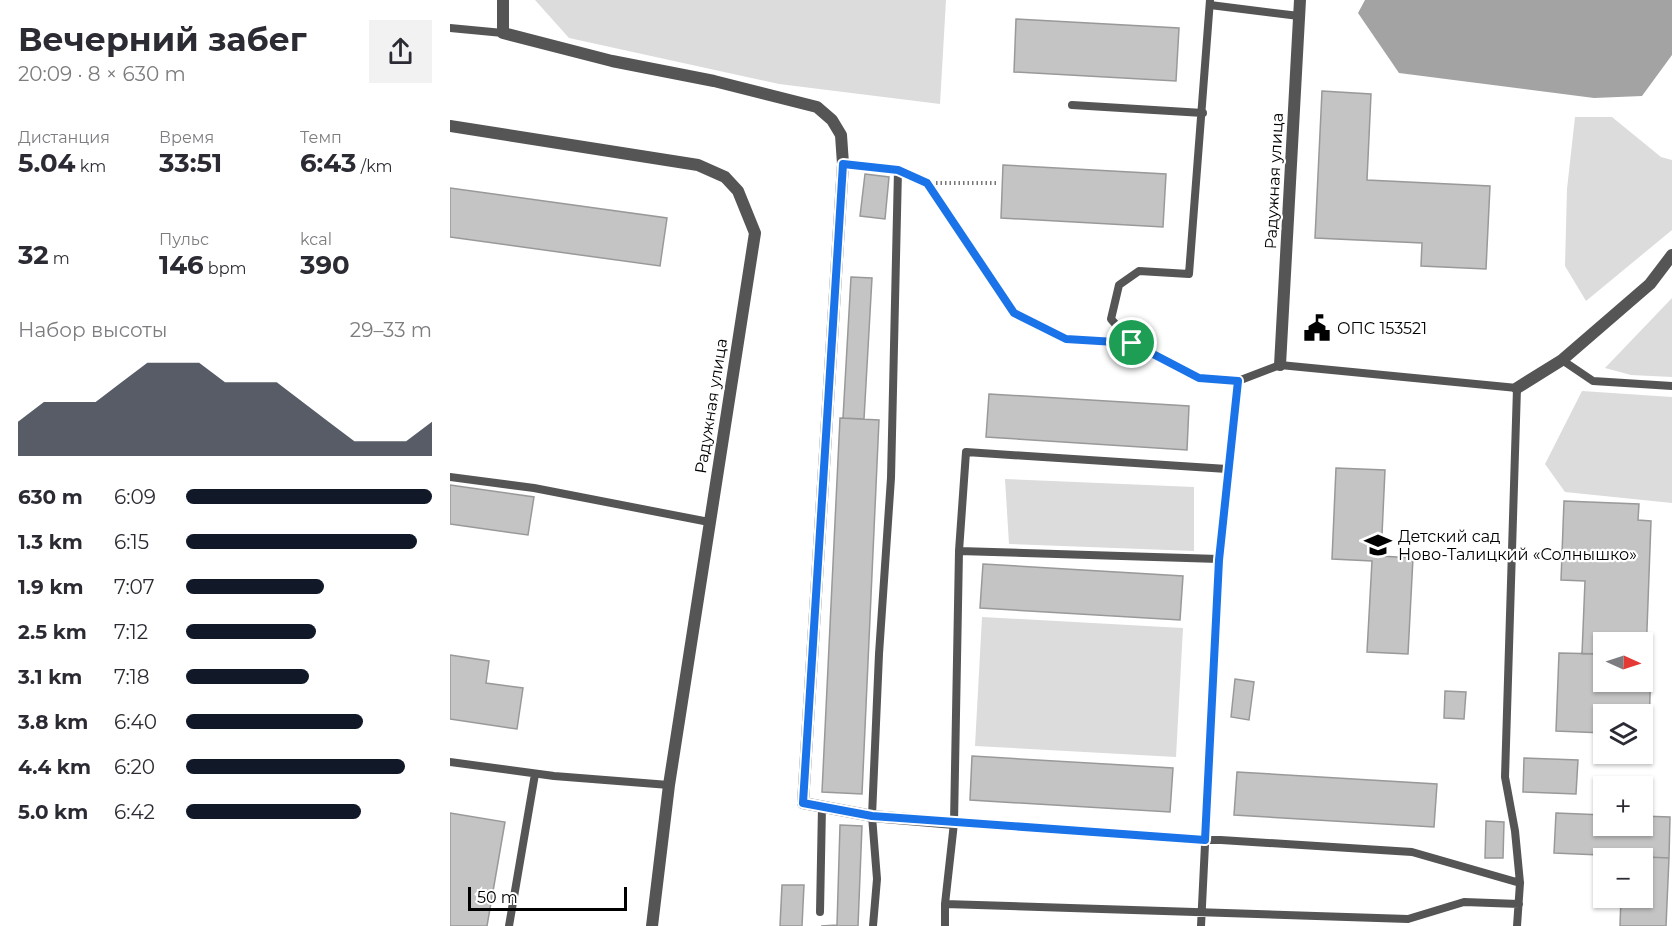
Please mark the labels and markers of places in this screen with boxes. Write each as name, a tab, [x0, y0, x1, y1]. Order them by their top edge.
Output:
public building icon: ОПС 153521	[1302, 313, 1332, 343]
pin	[1106, 317, 1157, 368]
place label: ОПС 153521	[1337, 319, 1427, 338]
place label: Детский сад Ново-Талицкий «Солнышко»	[1398, 527, 1637, 564]
school or university icon: Детский сад Ново-Талицкий «Солнышко»	[1363, 530, 1393, 560]

